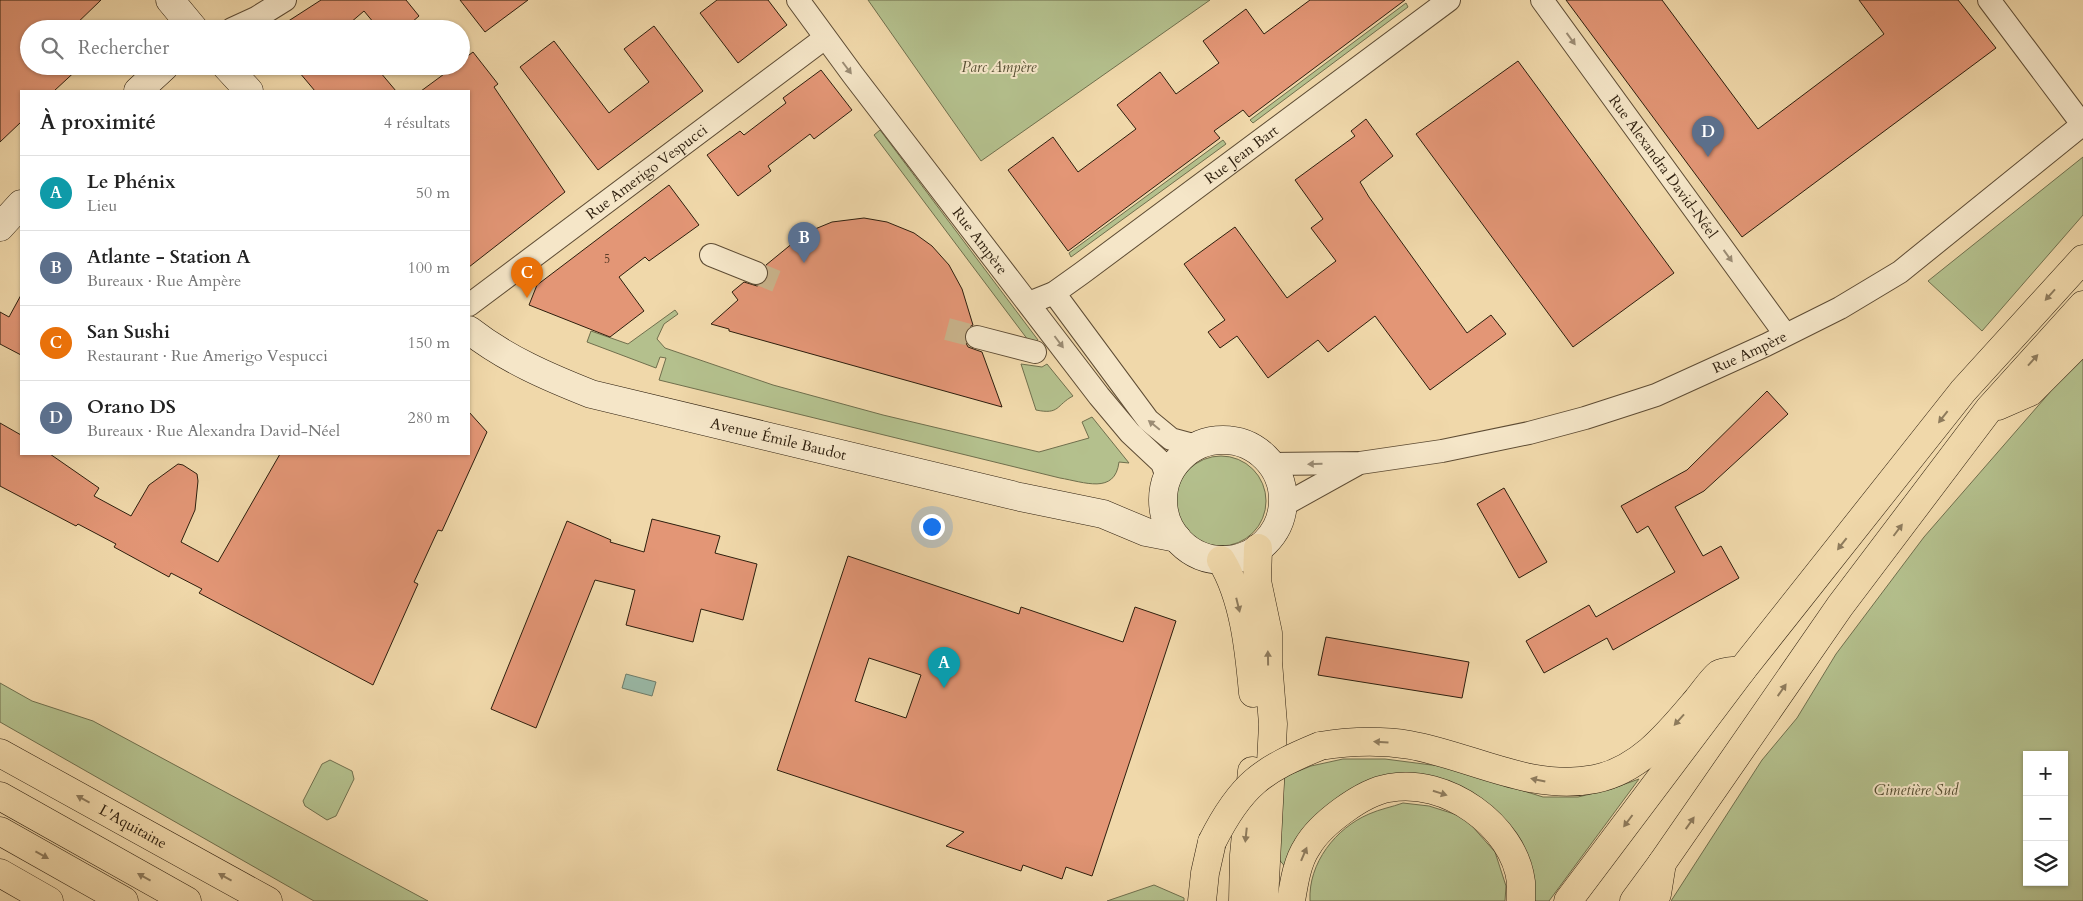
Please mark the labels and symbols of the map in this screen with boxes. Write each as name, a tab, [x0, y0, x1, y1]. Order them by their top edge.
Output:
one-way arrow	[1566, 32, 1576, 46]
park label: Parc Ampère	[961, 57, 1037, 77]
one-way arrow	[842, 61, 853, 74]
street label: Rue Alexandra David-Néel	[1606, 92, 1722, 242]
pin: D	[1692, 116, 1724, 157]
street label: Rue Amerigo Vespucci	[582, 120, 711, 224]
street label: Rue Jean Bart	[1200, 120, 1283, 189]
street label: Rue Ampère	[948, 203, 1012, 279]
pin: B	[788, 222, 820, 263]
one-way arrow	[1723, 249, 1733, 263]
house number: 5	[604, 251, 610, 267]
pin: C	[511, 257, 543, 298]
one-way arrow	[2044, 288, 2056, 300]
street label: Rue Ampère	[1709, 326, 1790, 378]
one-way arrow	[1053, 335, 1064, 348]
one-way arrow	[2027, 354, 2039, 366]
one-way arrow	[1937, 410, 1948, 423]
street label: Avenue Émile Baudot	[708, 413, 849, 465]
one-way arrow	[1148, 419, 1161, 430]
one-way arrow	[1307, 460, 1323, 468]
your location	[919, 514, 945, 540]
one-way arrow	[1893, 523, 1903, 537]
one-way arrow	[1836, 537, 1847, 550]
one-way arrow	[1234, 597, 1242, 612]
pin: A	[928, 647, 960, 688]
one-way arrow	[1264, 650, 1272, 666]
one-way arrow	[1777, 683, 1787, 696]
one-way arrow	[1673, 714, 1685, 726]
one-way arrow	[1373, 737, 1389, 745]
one-way arrow	[1531, 776, 1546, 784]
park label: Cimetière Sud	[1874, 780, 1959, 800]
one-way arrow	[1433, 789, 1448, 797]
one-way arrow	[76, 794, 89, 803]
street label: L'Aquitaine	[96, 800, 171, 853]
one-way arrow	[1622, 814, 1633, 827]
one-way arrow	[1685, 816, 1695, 830]
one-way arrow	[1242, 827, 1250, 843]
one-way arrow	[1300, 846, 1308, 861]
one-way arrow	[35, 851, 50, 859]
one-way arrow	[137, 873, 152, 881]
one-way arrow	[218, 873, 232, 882]

